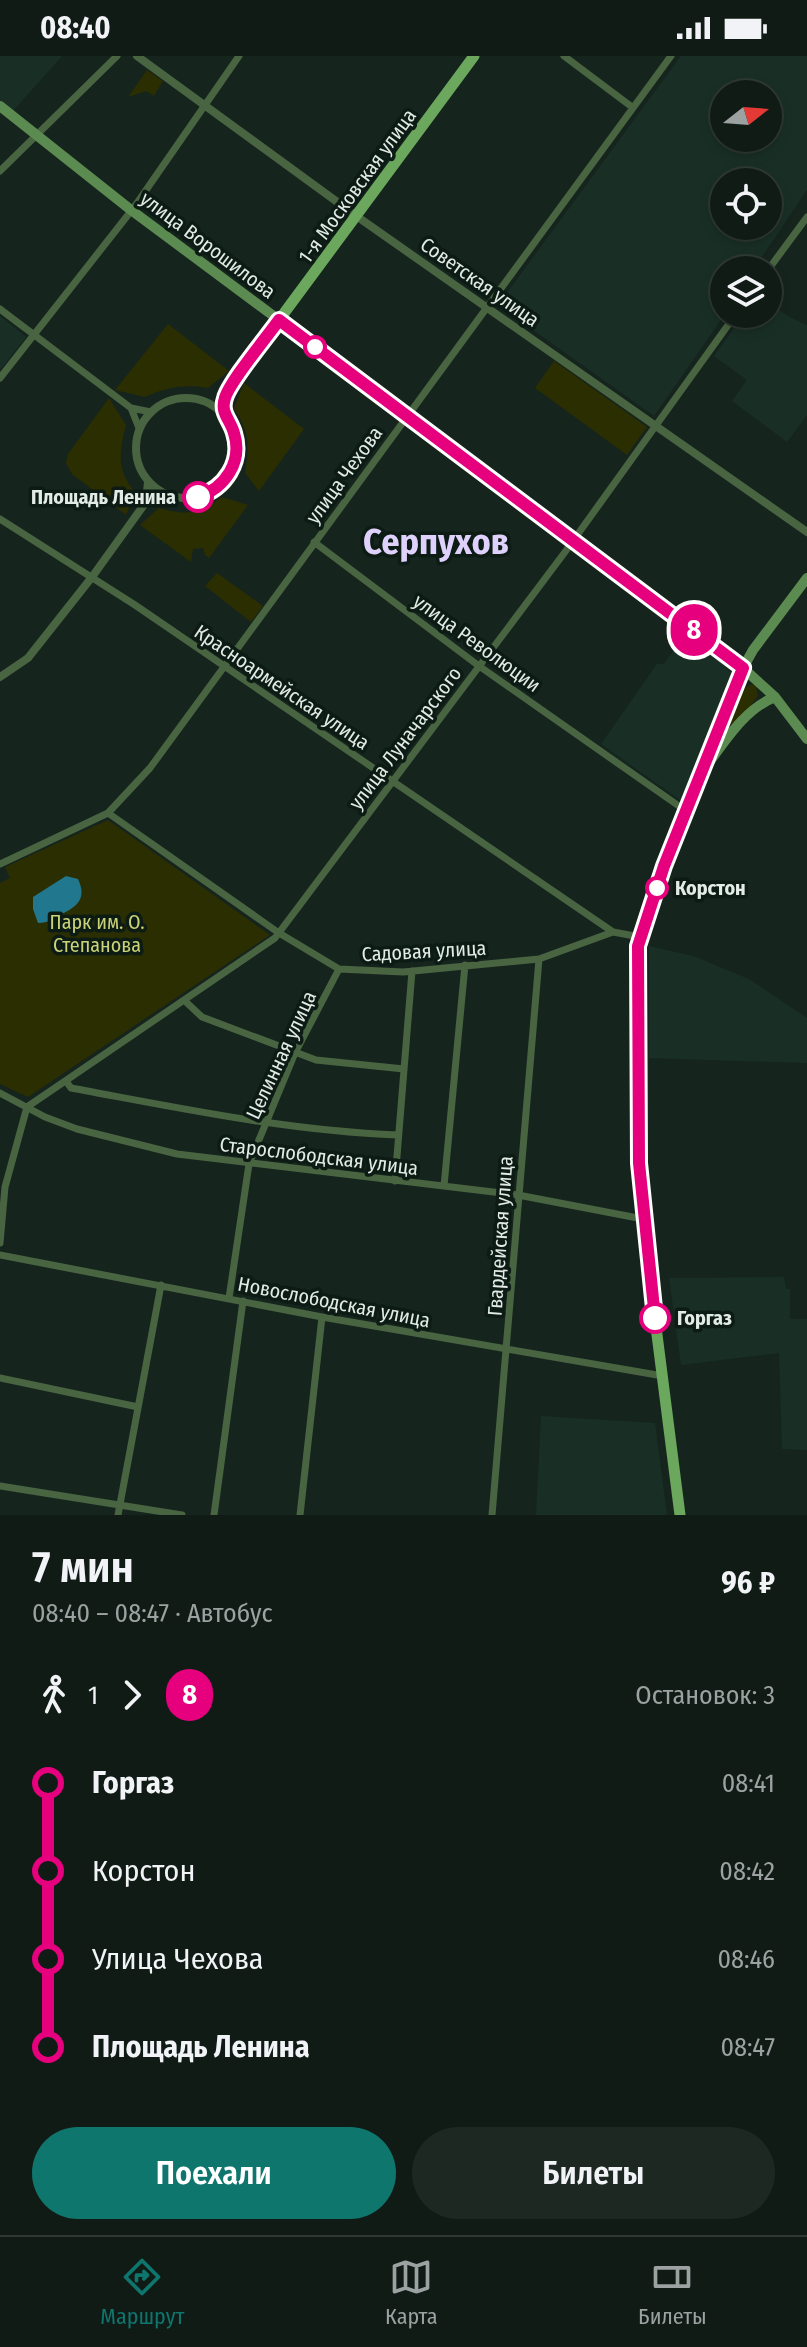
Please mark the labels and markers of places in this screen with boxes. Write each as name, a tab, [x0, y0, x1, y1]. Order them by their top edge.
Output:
unlabelled marker	[304, 336, 326, 358]
marker: Площадь Ленина	[183, 482, 213, 512]
place label: Площадь Ленина	[31, 485, 176, 509]
place label: Корстон	[675, 876, 746, 900]
marker: Корстон	[646, 877, 668, 899]
marker: Горгаз	[640, 1303, 670, 1333]
place label: Горгаз	[677, 1306, 732, 1330]

